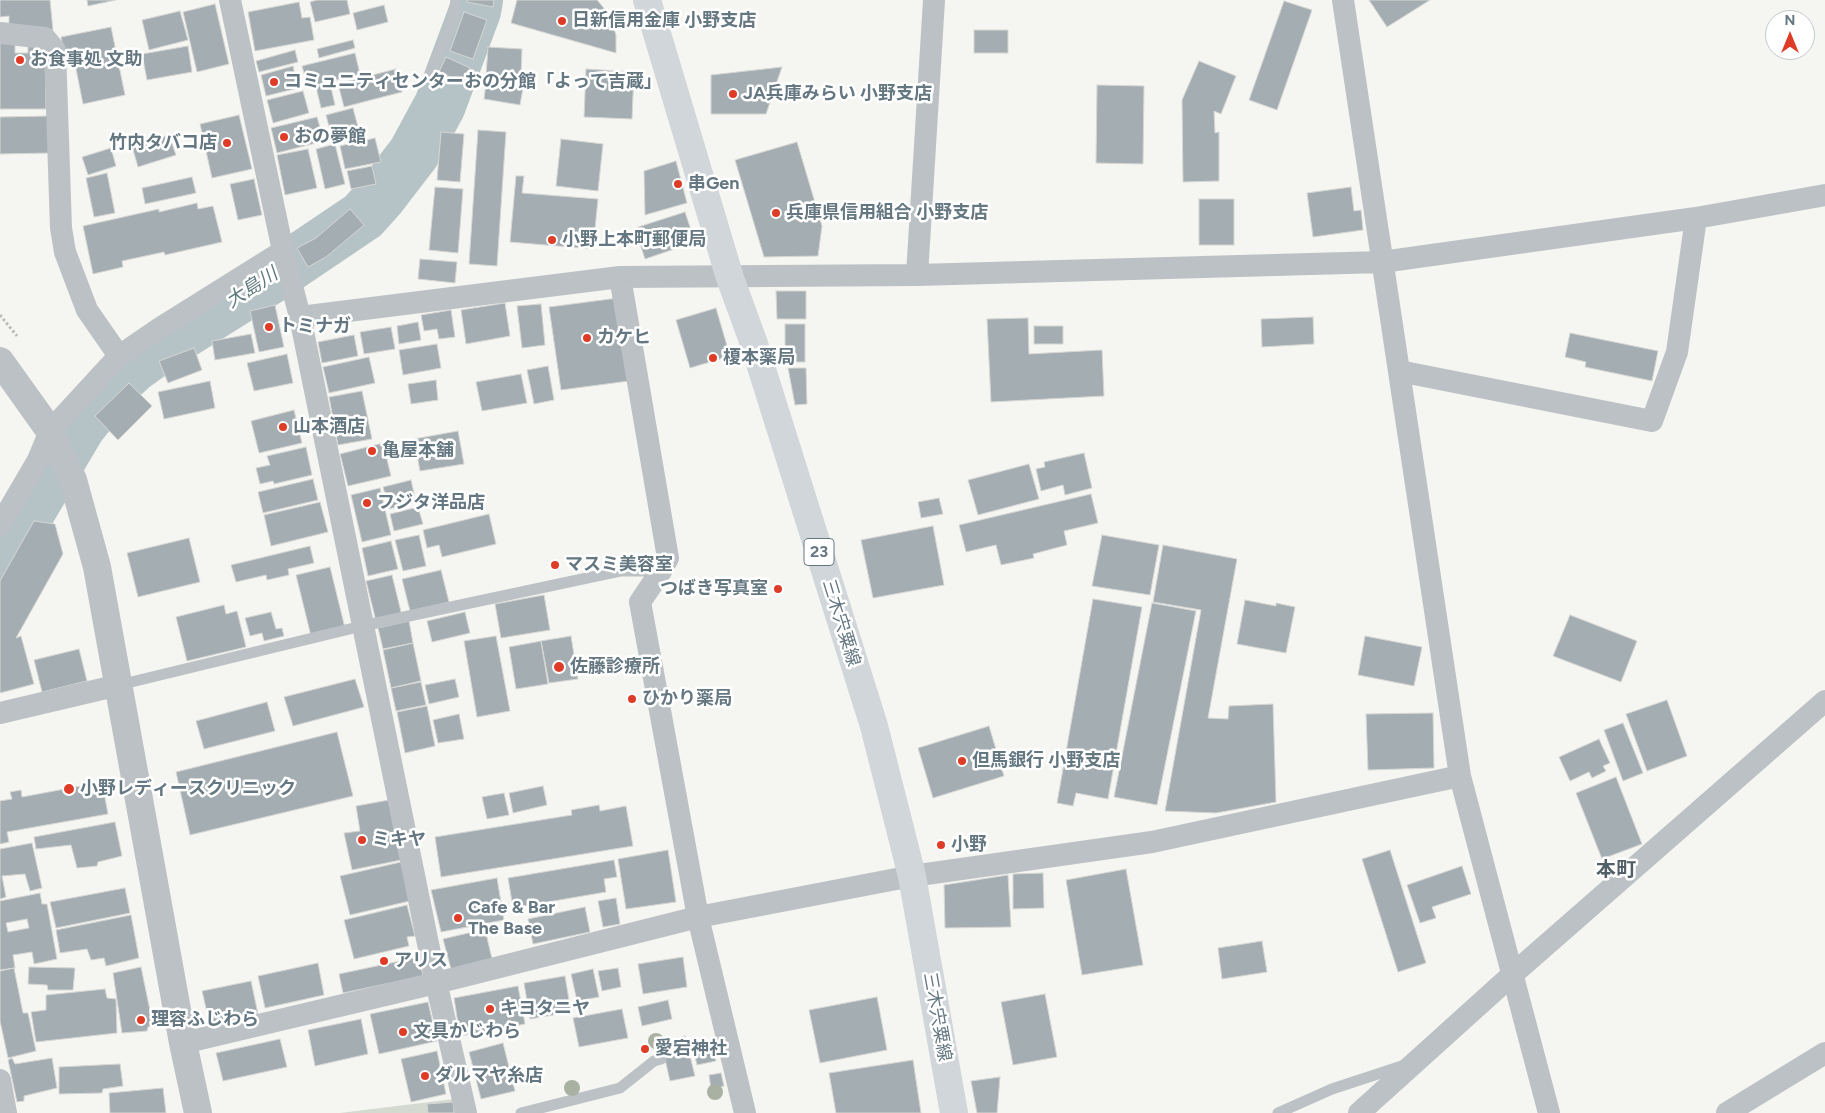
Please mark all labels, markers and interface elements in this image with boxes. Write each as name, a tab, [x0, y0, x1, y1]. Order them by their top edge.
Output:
place label: 日新信用金庫 小野支店	[572, 10, 756, 32]
north arrow	[1765, 10, 1815, 60]
text: N	[1785, 12, 1795, 29]
marker: 日新信用金庫 小野支店	[556, 15, 568, 27]
place label: お食事処 文助	[30, 49, 142, 71]
marker: お食事処 文助	[14, 54, 26, 66]
place label: コミュニティセンターおの分館「よって吉蔵」	[284, 71, 662, 93]
marker: コミュニティセンターおの分館「よって吉蔵」	[268, 76, 280, 88]
place label: JA兵庫みらい 小野支店	[743, 83, 932, 105]
marker: JA兵庫みらい 小野支店	[727, 88, 739, 100]
place label: おの夢館	[294, 126, 366, 148]
marker: おの夢館	[278, 131, 290, 143]
place label: 竹内タバコ店	[109, 132, 217, 154]
marker: 竹内タバコ店	[221, 137, 233, 149]
place label: 串Gen	[688, 173, 740, 195]
marker: 串Gen	[672, 178, 684, 190]
place label: 兵庫県信用組合 小野支店	[786, 202, 988, 224]
marker: 兵庫県信用組合 小野支店	[770, 207, 782, 219]
place label: 小野上本町郵便局	[562, 229, 706, 251]
marker: 小野上本町郵便局	[546, 234, 558, 246]
water label: 大島川	[222, 263, 282, 313]
place label: トミナガ	[279, 316, 351, 338]
marker: トミナガ	[263, 321, 275, 333]
place label: カケヒ	[597, 327, 651, 349]
marker: カケヒ	[581, 332, 593, 344]
place label: 榎本薬局	[723, 347, 795, 369]
marker: 榎本薬局	[707, 352, 719, 364]
place label: 山本酒店	[293, 416, 365, 438]
marker: 山本酒店	[277, 421, 289, 433]
place label: 亀屋本舗	[382, 440, 454, 462]
marker: 亀屋本舗	[366, 445, 378, 457]
place label: フジタ洋品店	[377, 492, 485, 514]
marker: フジタ洋品店	[361, 497, 373, 509]
road number: 23	[804, 538, 834, 566]
place label: マスミ美容室	[565, 554, 673, 576]
marker: マスミ美容室	[549, 559, 561, 571]
street label: 三木宍粟線	[818, 577, 864, 669]
place label: つばき写真室	[660, 578, 768, 600]
marker: つばき写真室	[772, 583, 784, 595]
place label: 佐藤診療所	[570, 656, 660, 678]
marker: 佐藤診療所	[552, 660, 566, 674]
place label: ひかり薬局	[642, 688, 732, 710]
marker: ひかり薬局	[626, 693, 638, 705]
place label: 但馬銀行 小野支店	[972, 750, 1120, 772]
marker: 但馬銀行 小野支店	[956, 755, 968, 767]
place label: 小野レディースクリニック	[80, 778, 296, 800]
marker: 小野レディースクリニック	[62, 782, 76, 796]
place label: ミキヤ	[372, 829, 426, 851]
marker: ミキヤ	[356, 834, 368, 846]
place label: 小野	[951, 834, 987, 856]
marker: 小野	[935, 839, 947, 851]
district label: 本町	[1596, 858, 1636, 882]
place label: Cafe & Bar The Base	[468, 897, 555, 940]
marker: Cafe & Bar The Base	[452, 912, 464, 924]
place label: アリス	[394, 950, 448, 972]
marker: アリス	[378, 955, 390, 967]
street label: 三木宍粟線	[919, 971, 955, 1063]
place label: キヨタニヤ	[500, 998, 590, 1020]
marker: キヨタニヤ	[484, 1003, 496, 1015]
place label: 理容ふじわら	[151, 1009, 259, 1031]
marker: 理容ふじわら	[135, 1014, 147, 1026]
place label: 文具かじわら	[413, 1021, 521, 1043]
marker: 文具かじわら	[397, 1026, 409, 1038]
place label: 愛宕神社	[655, 1038, 727, 1060]
marker: 愛宕神社	[639, 1043, 651, 1055]
place label: ダルマヤ糸店	[435, 1065, 543, 1087]
marker: ダルマヤ糸店	[419, 1070, 431, 1082]

